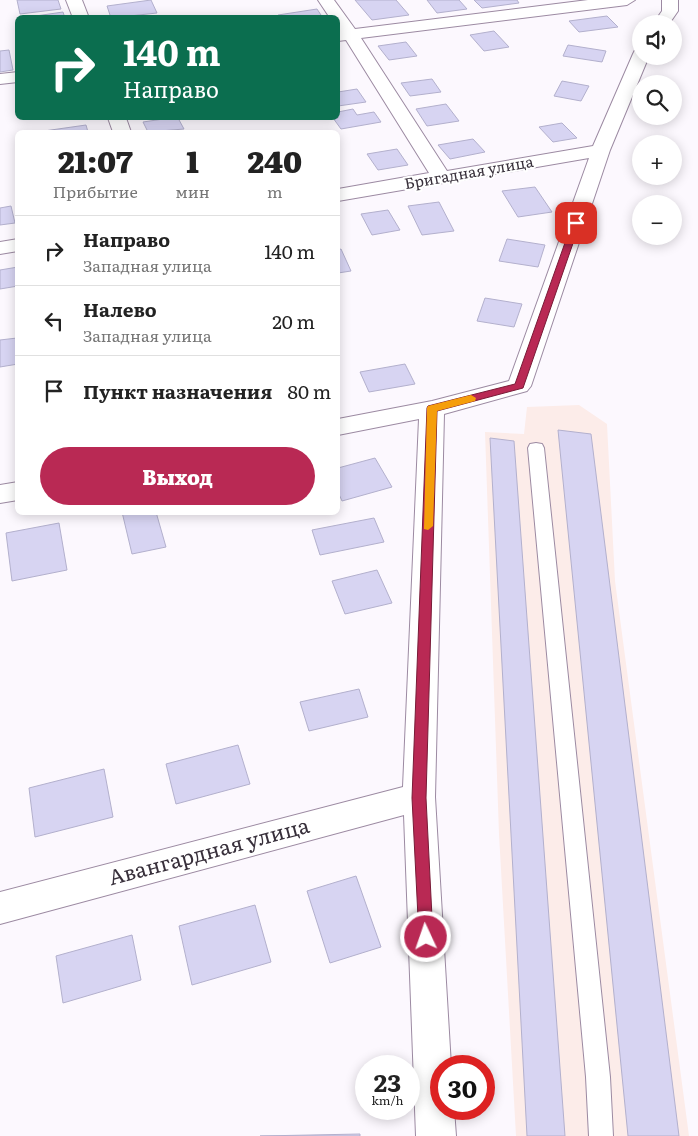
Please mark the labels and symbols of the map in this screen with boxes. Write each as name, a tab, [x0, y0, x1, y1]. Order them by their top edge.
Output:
street label: Бригадная улица	[402, 149, 536, 194]
pin	[555, 202, 597, 244]
street label: Авангардная улица	[105, 808, 313, 891]
position arrow	[399, 910, 451, 962]
speed limit sign: 30	[430, 1055, 495, 1120]

